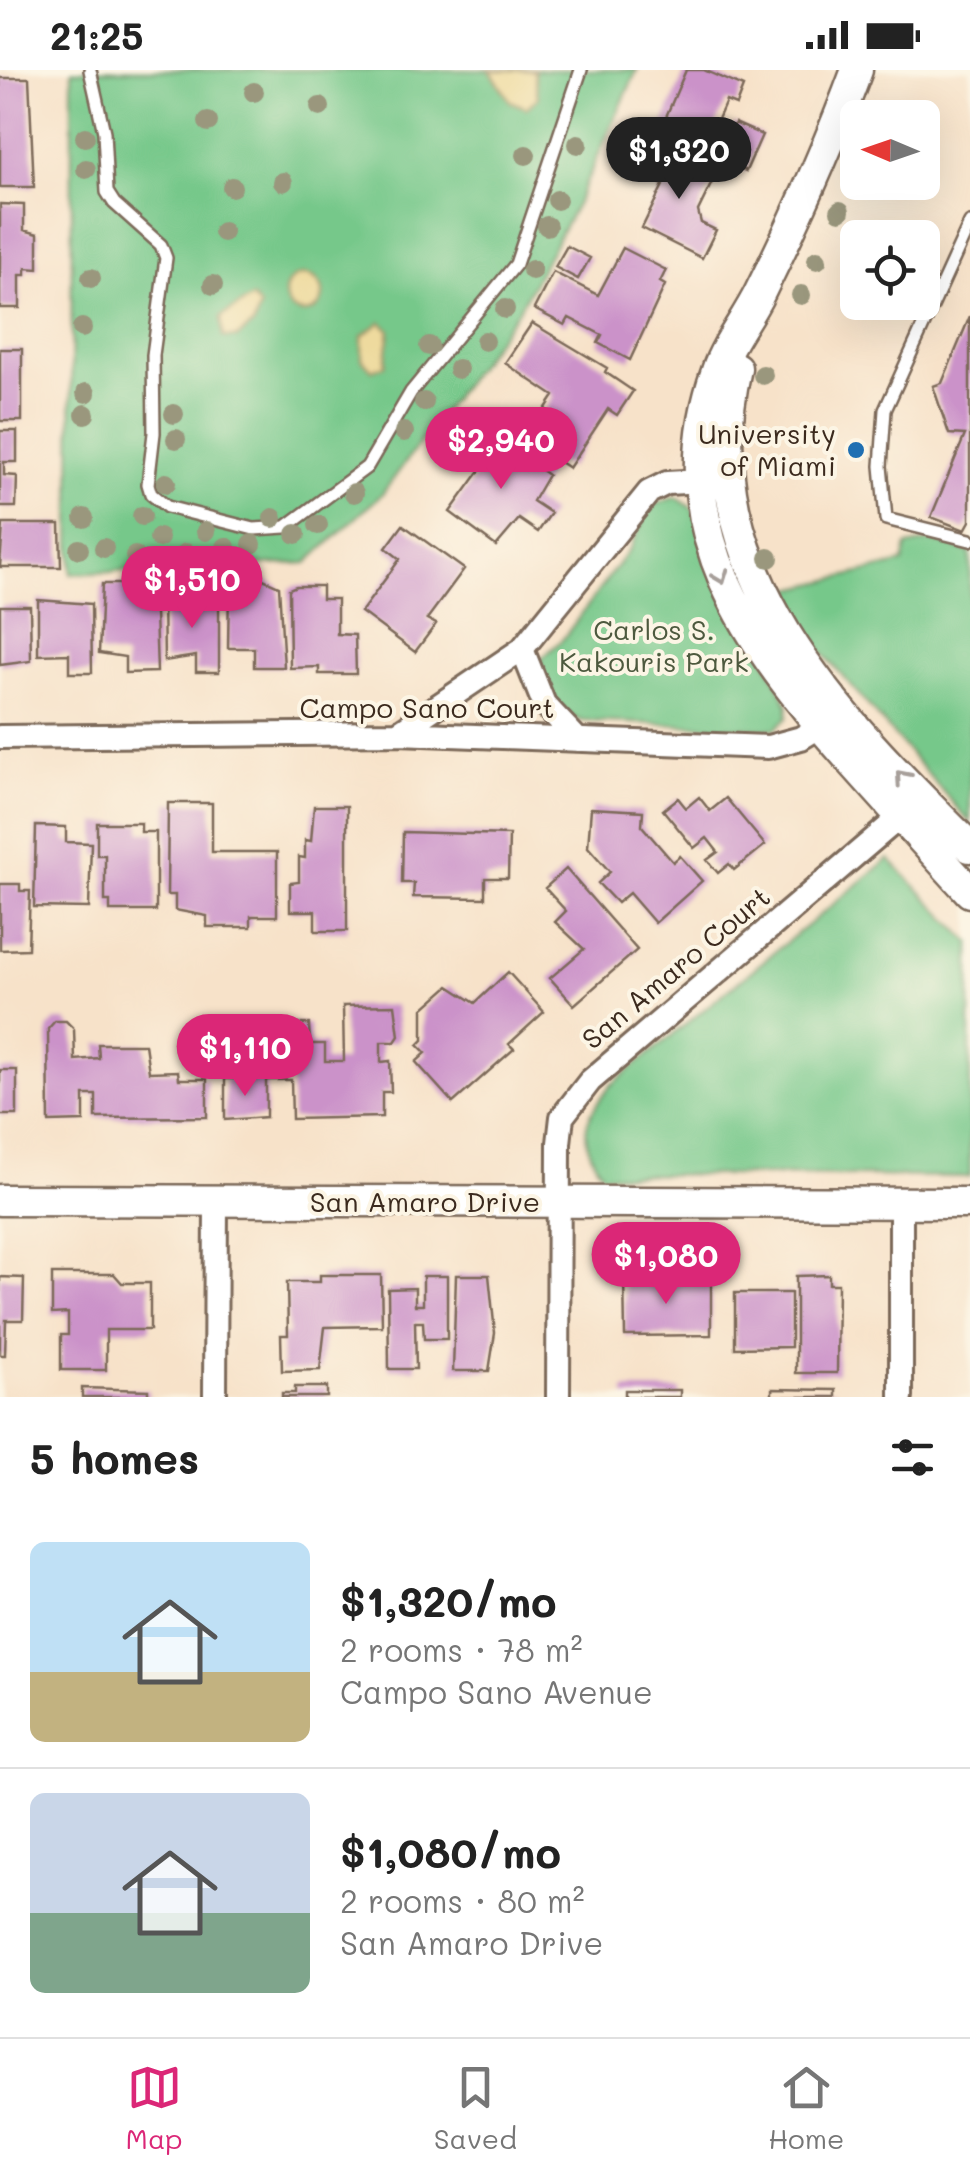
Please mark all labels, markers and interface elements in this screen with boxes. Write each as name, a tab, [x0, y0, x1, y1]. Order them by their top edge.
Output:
text: 21:25	[50, 10, 144, 60]
north arrow	[840, 100, 940, 200]
map controls	[840, 100, 940, 320]
pin: $1,320	[598, 117, 760, 202]
text: $1,320	[628, 128, 730, 170]
button: locate	[840, 220, 940, 320]
pin: $2,940	[420, 407, 582, 492]
place label: University of Miami	[698, 415, 836, 483]
text: $2,940	[447, 418, 555, 460]
marker: University of Miami	[845, 439, 867, 461]
pin: $1,510	[111, 546, 273, 631]
text: $1,510	[143, 557, 241, 599]
one-way arrow	[709, 567, 730, 584]
park label: Carlos S. Kakouris Park	[559, 611, 749, 679]
street label: Campo Sano Court	[299, 689, 555, 725]
one-way arrow	[896, 770, 914, 789]
street label: San Amaro Court	[574, 878, 777, 1056]
pin: $1,110	[164, 1014, 326, 1099]
text: $1,110	[199, 1025, 291, 1067]
street label: San Amaro Drive	[310, 1183, 540, 1219]
pin: $1,080	[585, 1222, 747, 1307]
text: $1,080	[614, 1233, 718, 1275]
text: 5 homes	[30, 1430, 199, 1485]
icon: filters	[885, 1430, 940, 1485]
text: $1,320/mo	[340, 1573, 557, 1628]
icon: home	[110, 1582, 230, 1702]
text: 2 rooms · 78 m²	[340, 1628, 583, 1670]
text: Campo Sano Avenue	[340, 1670, 653, 1712]
text: $1,080/mo	[340, 1824, 561, 1879]
icon: home	[110, 1833, 230, 1953]
text: 2 rooms · 80 m²	[340, 1879, 585, 1921]
text: San Amaro Drive	[340, 1921, 603, 1963]
tab: Map	[126, 2060, 183, 2156]
tab: Saved	[434, 2060, 517, 2156]
tab: Home	[768, 2060, 844, 2156]

